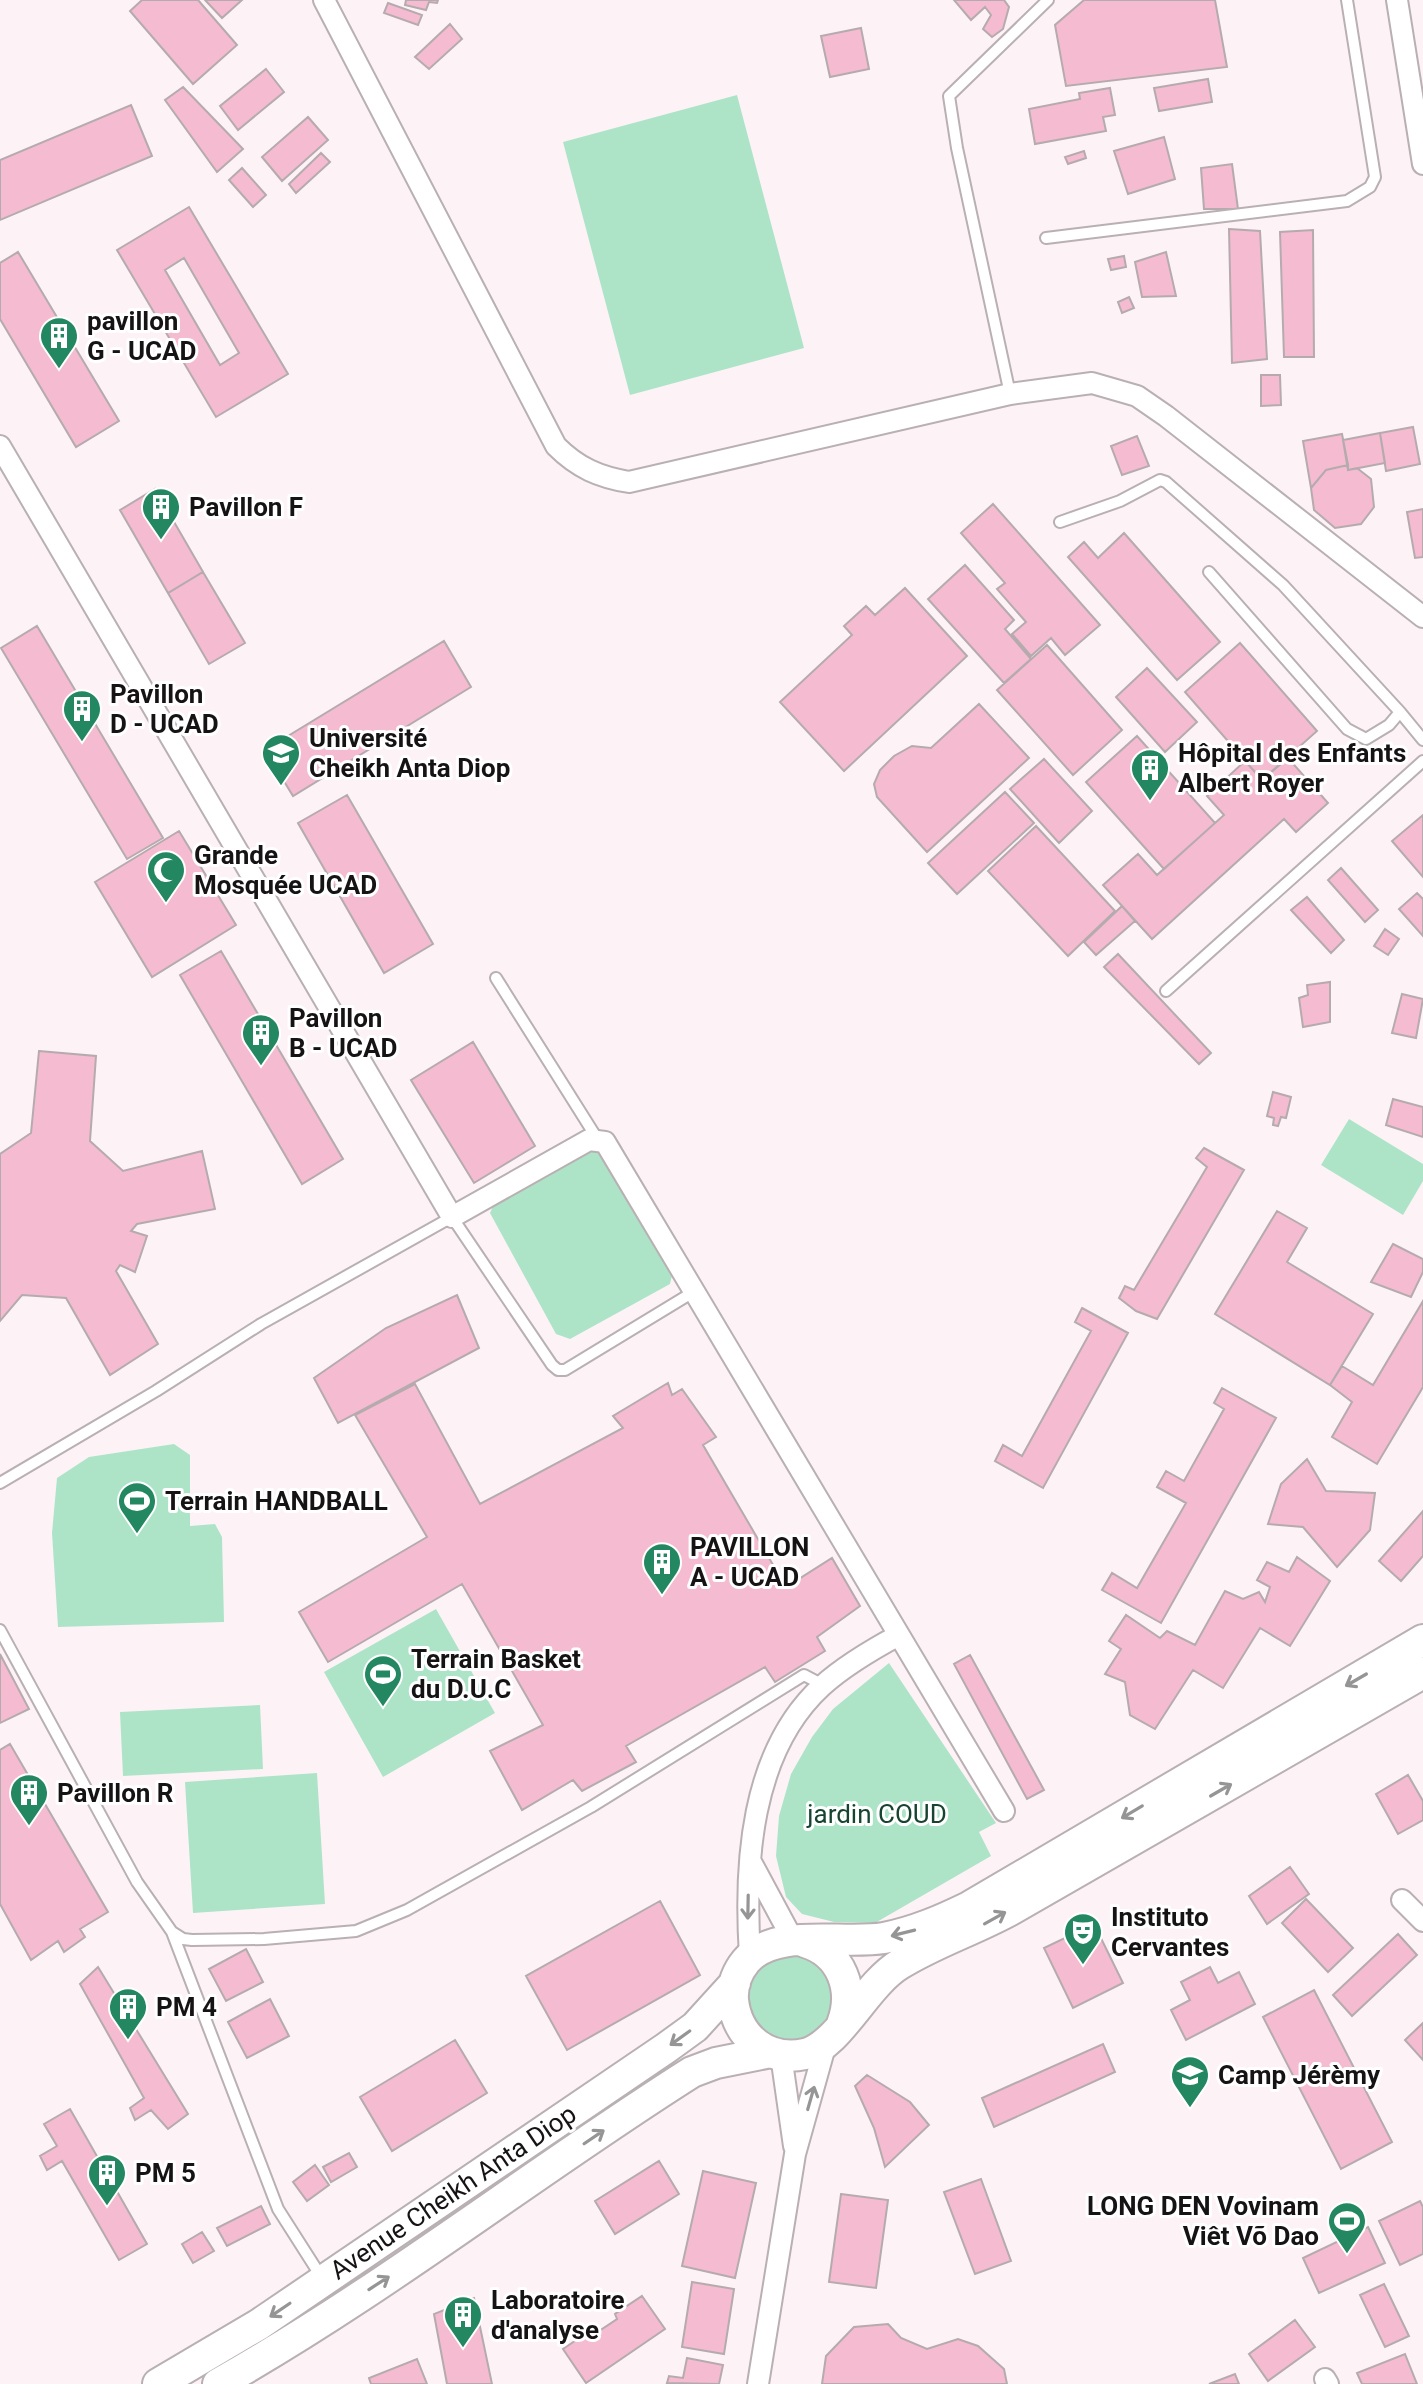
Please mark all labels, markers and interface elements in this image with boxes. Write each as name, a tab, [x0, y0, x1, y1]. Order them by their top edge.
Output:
place label: pavillon G - UCAD	[87, 306, 196, 366]
building icon: pavillon G - UCAD	[38, 315, 80, 370]
building icon: Pavillon F	[140, 486, 182, 541]
place label: Pavillon F	[189, 492, 303, 522]
place label: Pavillon D - UCAD	[110, 679, 219, 739]
building icon: Pavillon D - UCAD	[61, 688, 103, 743]
place label: Université Cheikh Anta Diop	[309, 723, 510, 783]
school or university icon: Université Cheikh Anta Diop	[260, 732, 302, 787]
place label: Hôpital des Enfants Albert Royer	[1178, 738, 1406, 798]
building icon: Hôpital des Enfants Albert Royer	[1129, 747, 1171, 802]
place label: Grande Mosquée UCAD	[194, 840, 377, 900]
mosque icon: Grande Mosquée UCAD	[145, 849, 187, 904]
place label: Pavillon B - UCAD	[289, 1003, 397, 1063]
building icon: Pavillon B - UCAD	[240, 1012, 282, 1067]
sports icon: Terrain HANDBALL	[116, 1480, 158, 1535]
place label: Terrain HANDBALL	[165, 1486, 388, 1516]
place label: PAVILLON A - UCAD	[690, 1532, 809, 1592]
building icon: PAVILLON A - UCAD	[641, 1541, 683, 1596]
place label: Terrain Basket du D.U.C	[411, 1644, 581, 1704]
sports icon: Terrain Basket du D.U.C	[362, 1653, 404, 1708]
one-way arrow	[1345, 1672, 1368, 1688]
building icon: Pavillon R	[8, 1772, 50, 1827]
place label: Pavillon R	[57, 1778, 174, 1808]
one-way arrow	[1209, 1782, 1232, 1798]
park label: jardin COUD	[806, 1799, 947, 1829]
one-way arrow	[1121, 1804, 1144, 1820]
one-way arrow	[740, 1893, 756, 1920]
place label: Instituto Cervantes	[1111, 1902, 1229, 1962]
one-way arrow	[983, 1910, 1006, 1926]
theatre icon: Instituto Cervantes	[1062, 1911, 1104, 1966]
one-way arrow	[890, 1927, 916, 1942]
building icon: PM 4	[107, 1986, 149, 2041]
place label: PM 4	[156, 1992, 217, 2022]
one-way arrow	[670, 2029, 691, 2046]
school or university icon: Camp Jérèmy	[1169, 2054, 1211, 2109]
place label: Camp Jérèmy	[1218, 2060, 1381, 2090]
one-way arrow	[804, 2086, 819, 2112]
street label: Avenue Cheikh Anta Diop	[324, 2098, 582, 2286]
one-way arrow	[582, 2129, 605, 2145]
building icon: PM 5	[86, 2152, 128, 2207]
place label: PM 5	[135, 2158, 196, 2188]
place label: LONG DEN Vovinam Viêt Võ Dao	[1087, 2191, 1319, 2251]
sports icon: LONG DEN Vovinam Viêt Võ Dao	[1326, 2200, 1368, 2255]
one-way arrow	[367, 2275, 389, 2291]
place label: Laboratoire d'analyse	[491, 2285, 625, 2345]
building icon: Laboratoire d'analyse	[442, 2294, 484, 2349]
one-way arrow	[269, 2302, 291, 2318]

